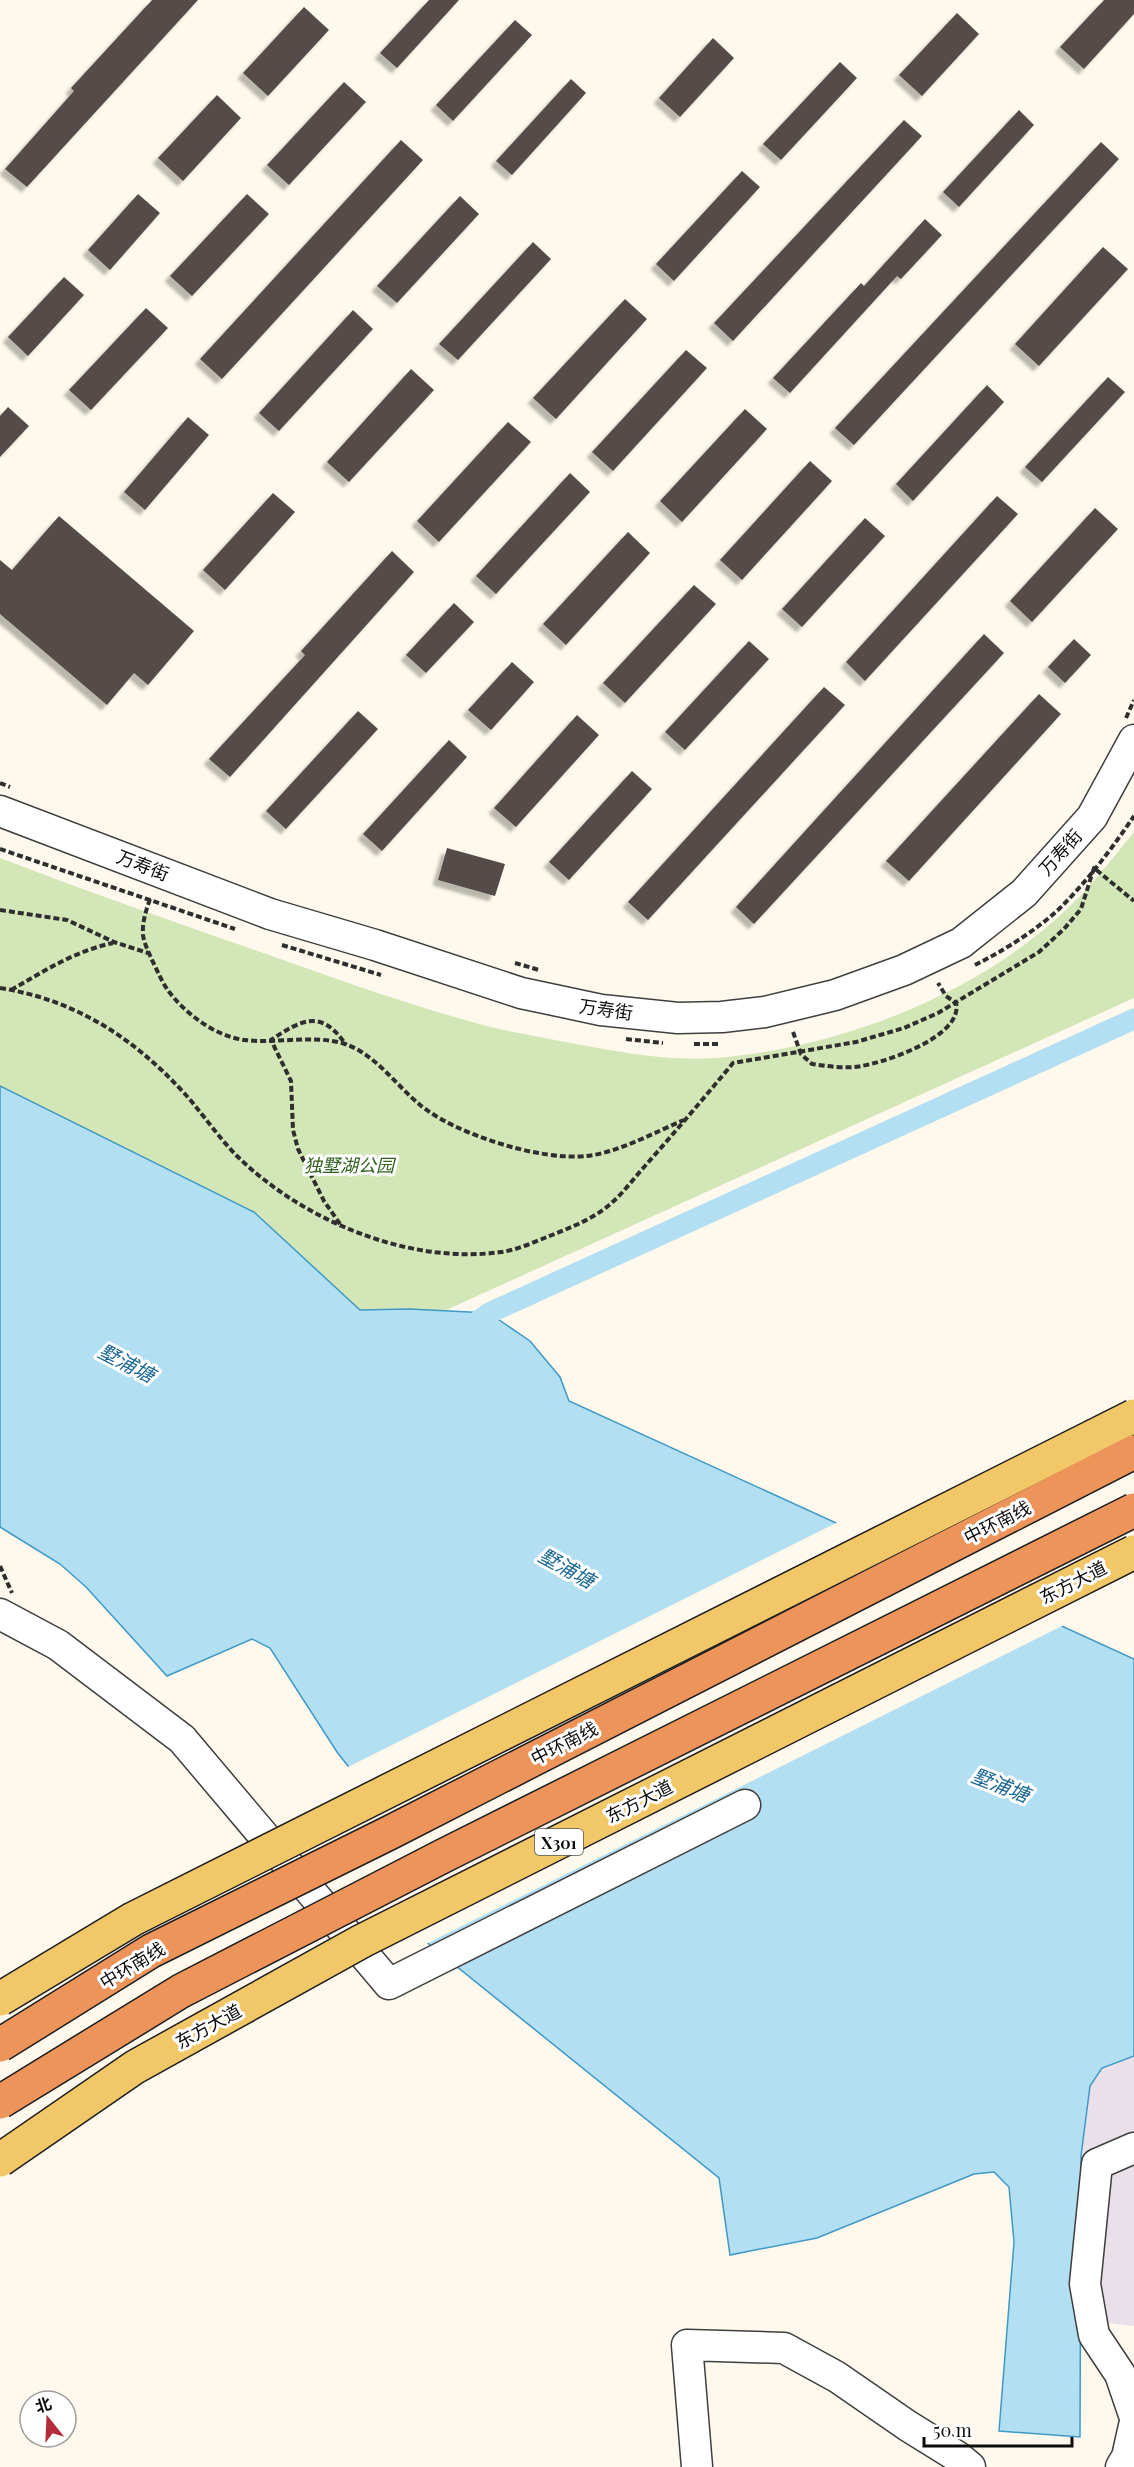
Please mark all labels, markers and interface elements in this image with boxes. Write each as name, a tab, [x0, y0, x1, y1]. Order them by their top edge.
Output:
street label: 万寿街	[1033, 824, 1087, 880]
street label: 万寿街	[113, 844, 173, 886]
street label: 万寿街	[578, 993, 634, 1025]
park label: 独墅湖公园	[304, 1153, 397, 1177]
water label: 墅浦塘	[94, 1336, 163, 1389]
street label: 中环南线	[959, 1495, 1035, 1549]
water label: 墅浦塘	[534, 1541, 602, 1595]
street label: 东方大道	[1035, 1555, 1111, 1609]
street label: 中环南线	[526, 1716, 602, 1770]
water label: 墅浦塘	[968, 1761, 1037, 1808]
street label: 东方大道	[601, 1774, 677, 1828]
road number: X301	[535, 1829, 583, 1855]
street label: 中环南线	[95, 1936, 169, 1994]
street label: 东方大道	[171, 1998, 245, 2054]
north arrow	[18, 2389, 78, 2449]
text: 北	[32, 2392, 54, 2417]
scale bar	[924, 2410, 1072, 2448]
text: 50 m	[933, 2418, 972, 2442]

